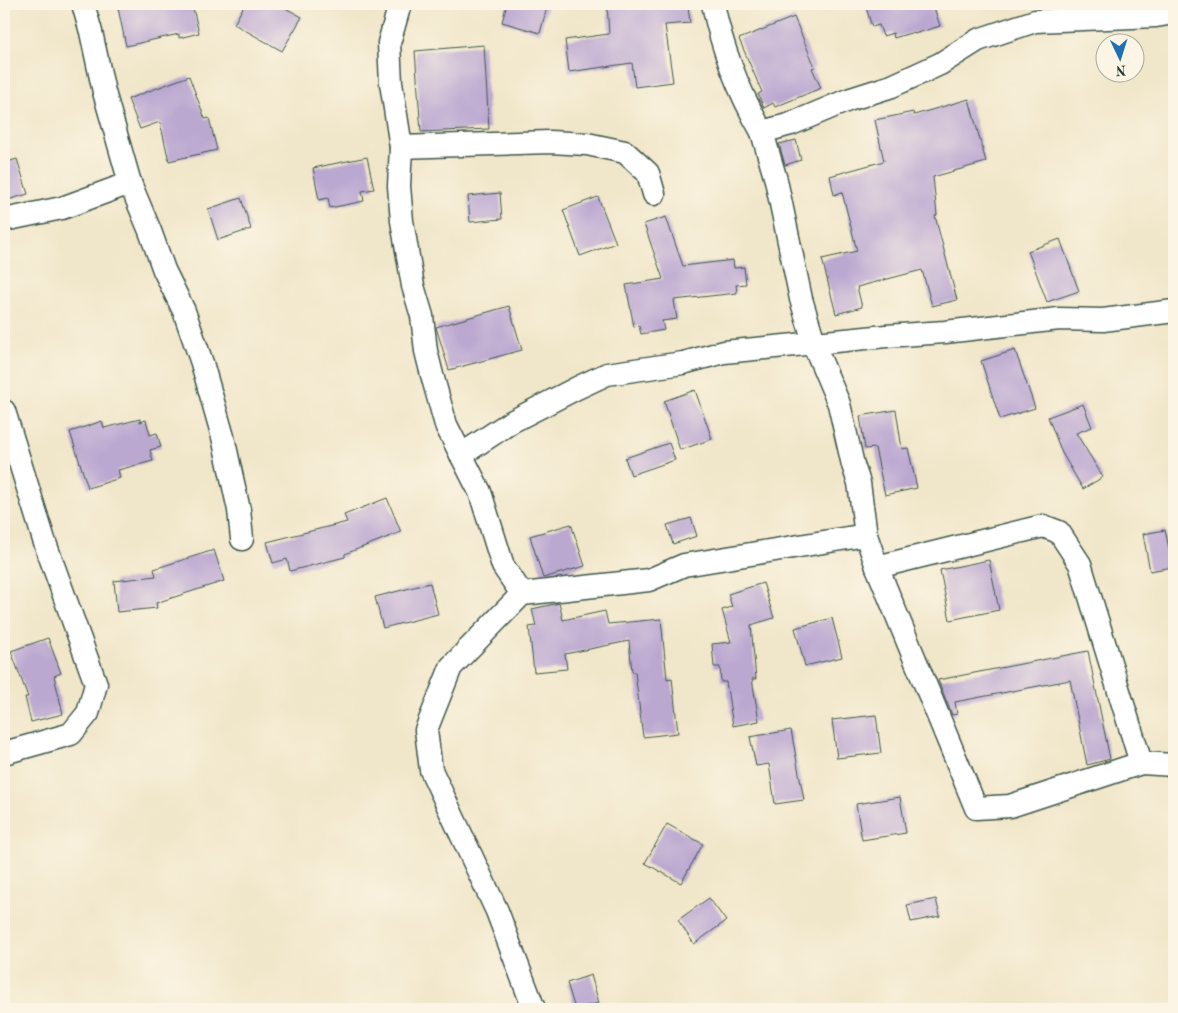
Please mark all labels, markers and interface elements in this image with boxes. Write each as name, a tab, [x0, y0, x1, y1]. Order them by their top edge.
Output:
north arrow	[1096, 32, 1146, 82]
text: N	[1115, 63, 1127, 77]

